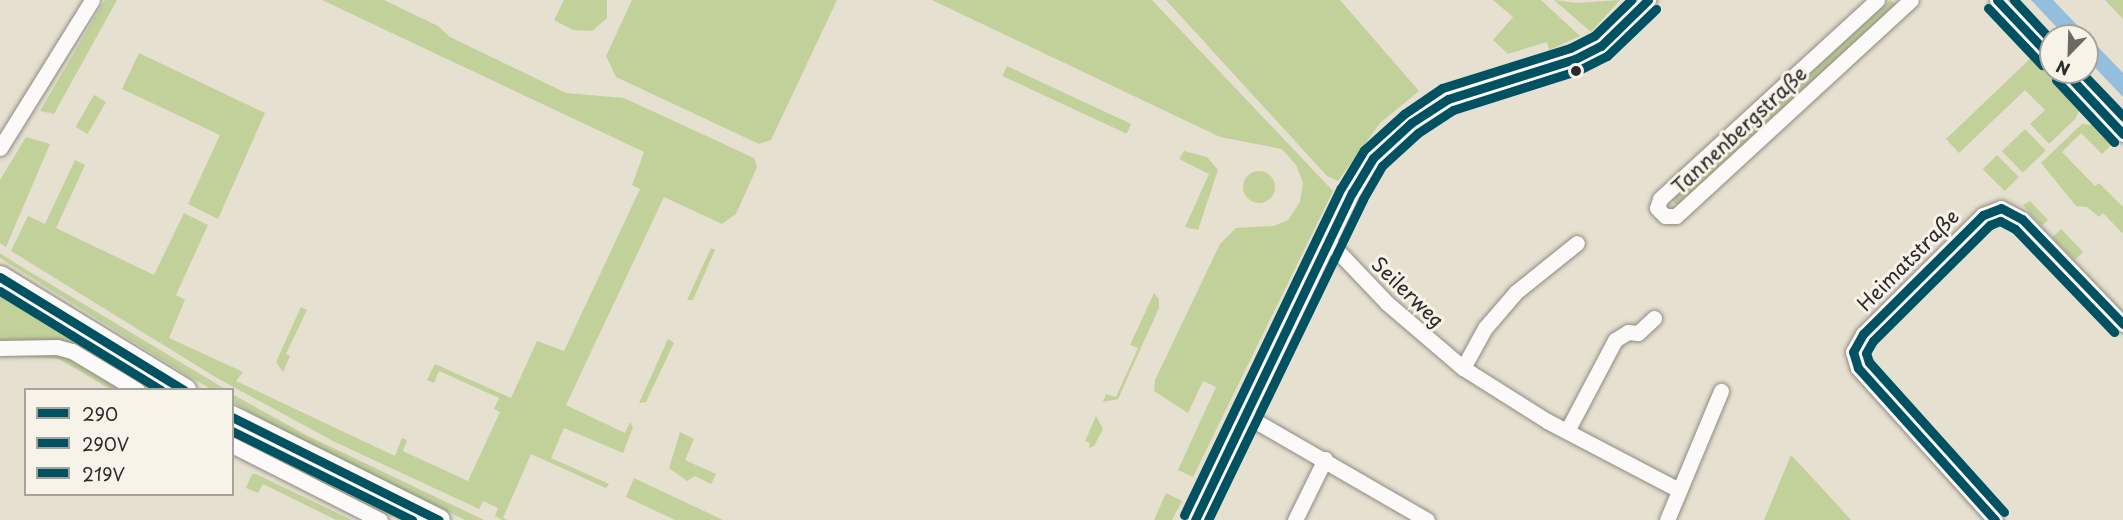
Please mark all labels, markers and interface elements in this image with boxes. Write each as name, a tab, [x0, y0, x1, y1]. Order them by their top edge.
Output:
north arrow	[2039, 24, 2099, 84]
text: N	[2052, 55, 2073, 82]
street label: Tannenbergstraße	[1667, 61, 1811, 199]
unlabelled marker	[1570, 65, 1582, 77]
street label: Heimatstraße	[1852, 204, 1964, 316]
street label: Seilerweg	[1367, 252, 1449, 332]
legend	[24, 388, 234, 496]
text: 290	[82, 400, 118, 427]
text: 290V	[82, 430, 129, 457]
text: 219V	[82, 460, 125, 487]

